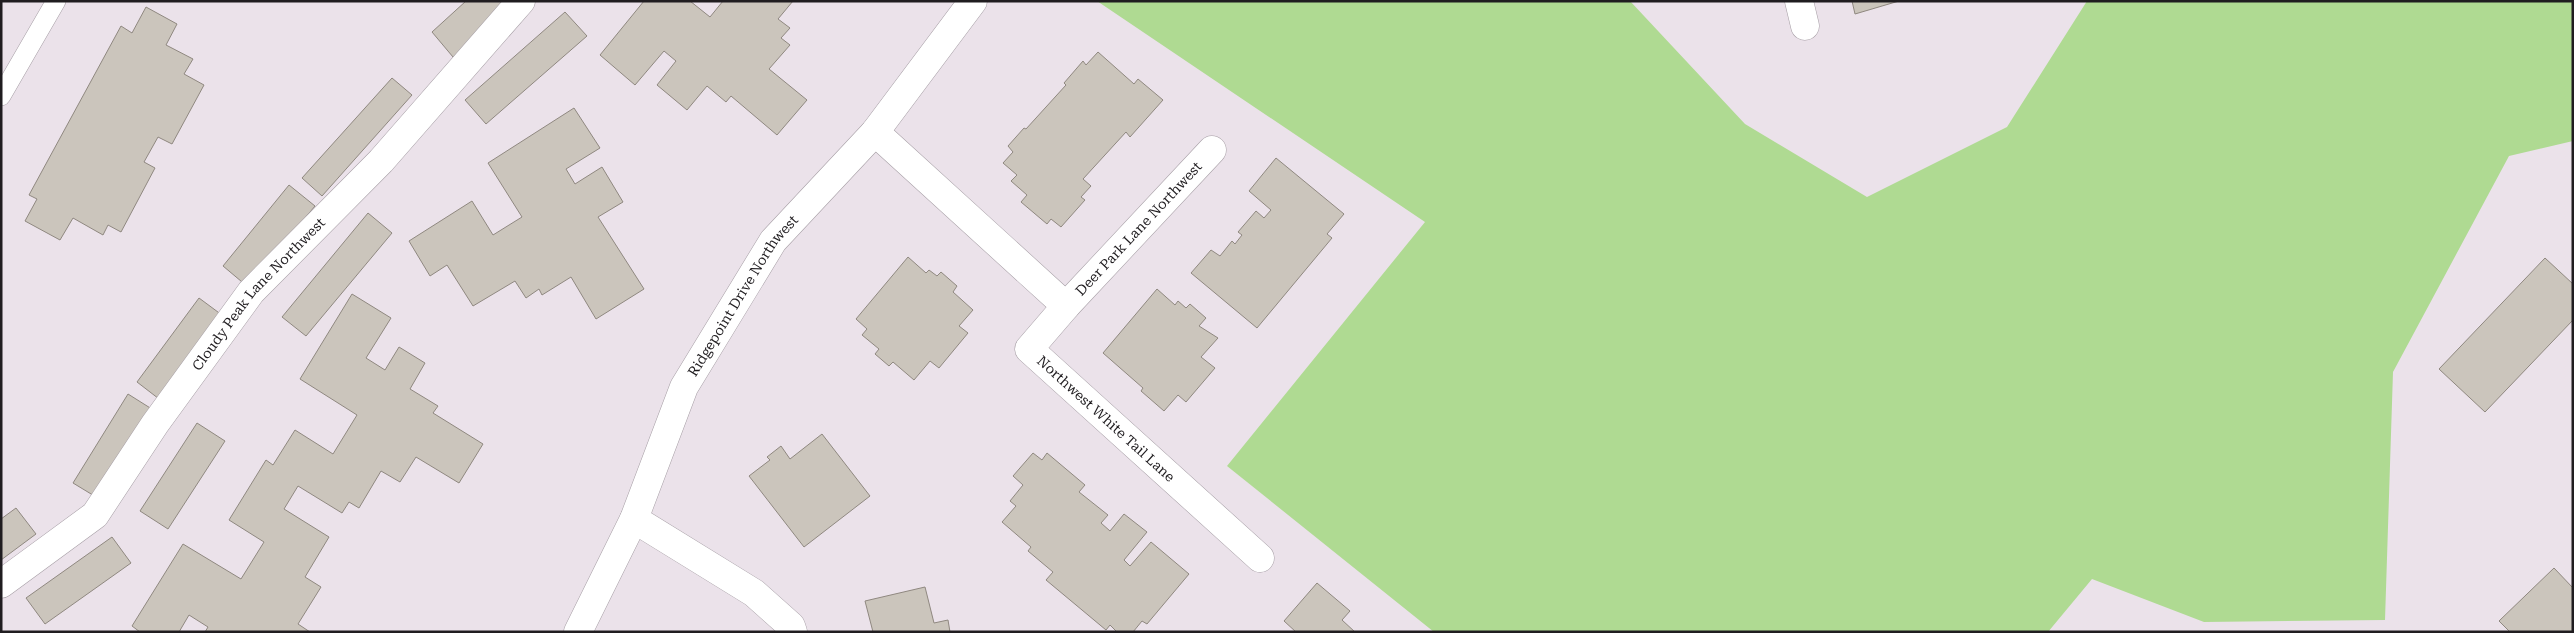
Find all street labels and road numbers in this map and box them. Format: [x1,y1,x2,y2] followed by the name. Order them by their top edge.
[1072,158,1205,299] street label: Deer Park Lane Northwest
[684,212,801,379] street label: Ridgepoint Drive Northwest
[189,214,328,373] street label: Cloudy Peak Lane Northwest
[1034,352,1178,485] street label: Northwest White Tail Lane

